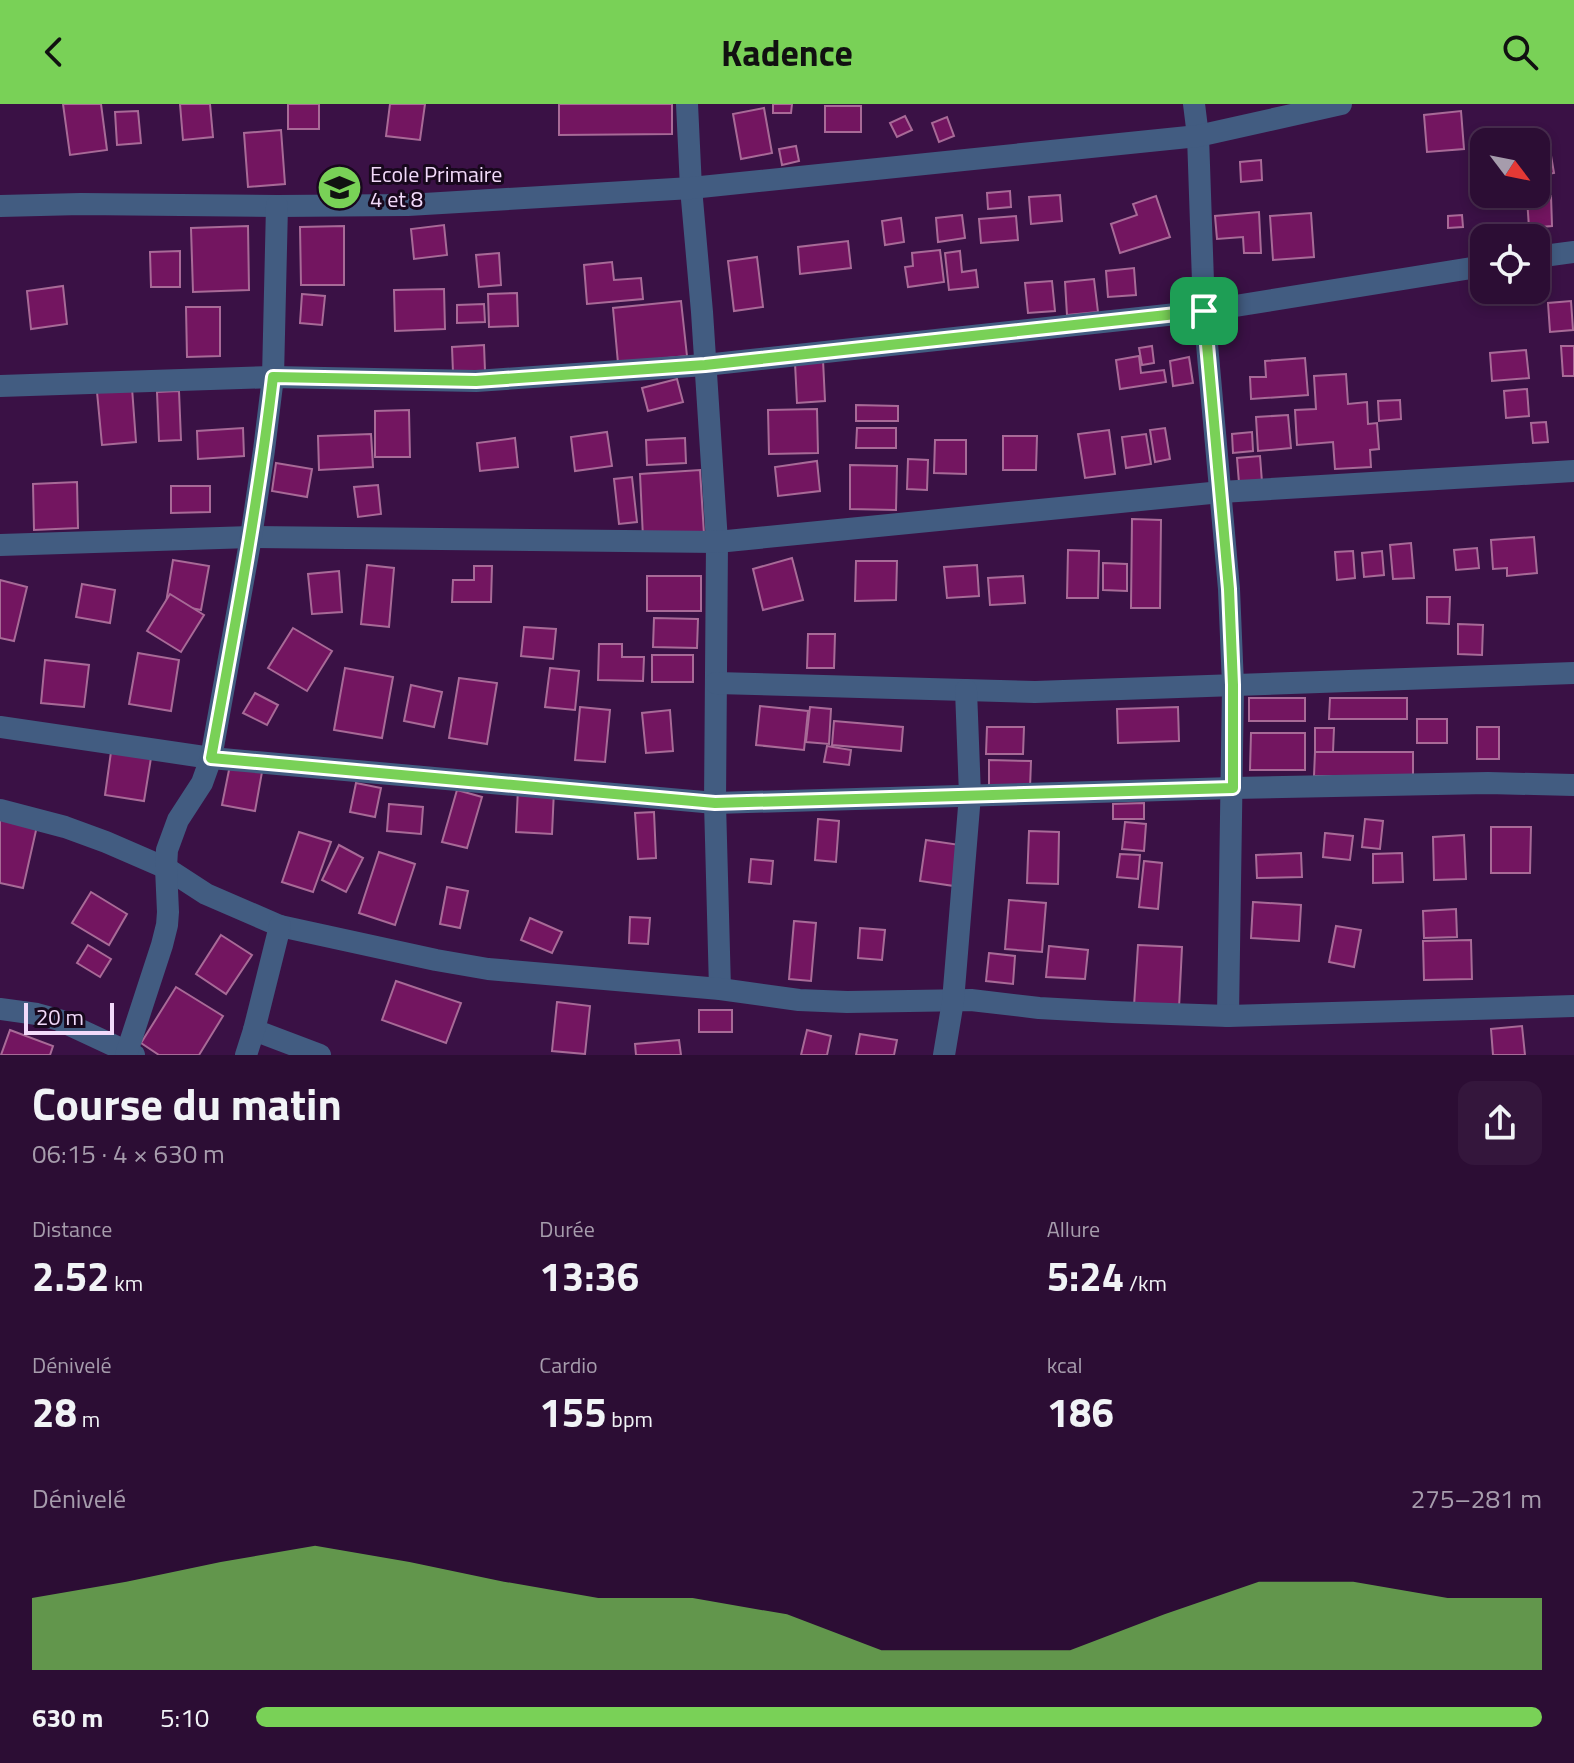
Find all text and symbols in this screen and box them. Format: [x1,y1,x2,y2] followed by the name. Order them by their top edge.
[721,25,853,80] text: Kadence
[32,30,76,74] icon: back
[1498,30,1542,74] icon: search
[1470,128,1550,208] north arrow
[1470,128,1550,304] map controls
[370,157,502,216] place label: Ecole Primaire 4 et 8
[315,163,363,211] school or university icon: Ecole Primaire 4 et 8
[1470,224,1550,304] button: locate
[1170,277,1238,345] pin
[1182,289,1226,333] icon: arrive
[24,999,114,1035] scale bar
[36,1000,84,1034] text: 20 m
[32,1070,342,1137] text: Course du matin
[1458,1081,1542,1165] button: share
[32,1134,225,1173] text: 06:15 · 4 × 630 m
[32,1212,112,1246] text: Distance
[539,1212,595,1246] text: Durée
[1047,1212,1100,1246] text: Allure
[32,1246,109,1307] text: 2.52
[539,1246,639,1307] text: 13:36
[1047,1246,1124,1307] text: 5:24
[109,1266,143,1300] text: km
[1124,1266,1167,1300] text: /km
[32,1348,112,1382] text: Dénivelé
[539,1348,598,1382] text: Cardio
[1047,1348,1083,1382] text: kcal
[32,1382,77,1443] text: 28
[539,1382,607,1443] text: 155
[1047,1382,1114,1443] text: 186
[77,1402,100,1436] text: m
[607,1402,653,1436] text: bpm
[32,1479,126,1518] text: Dénivelé
[1411,1479,1542,1518] text: 275–281 m
[32,1698,103,1737] text: 630 m
[160,1698,209,1737] text: 5:10

